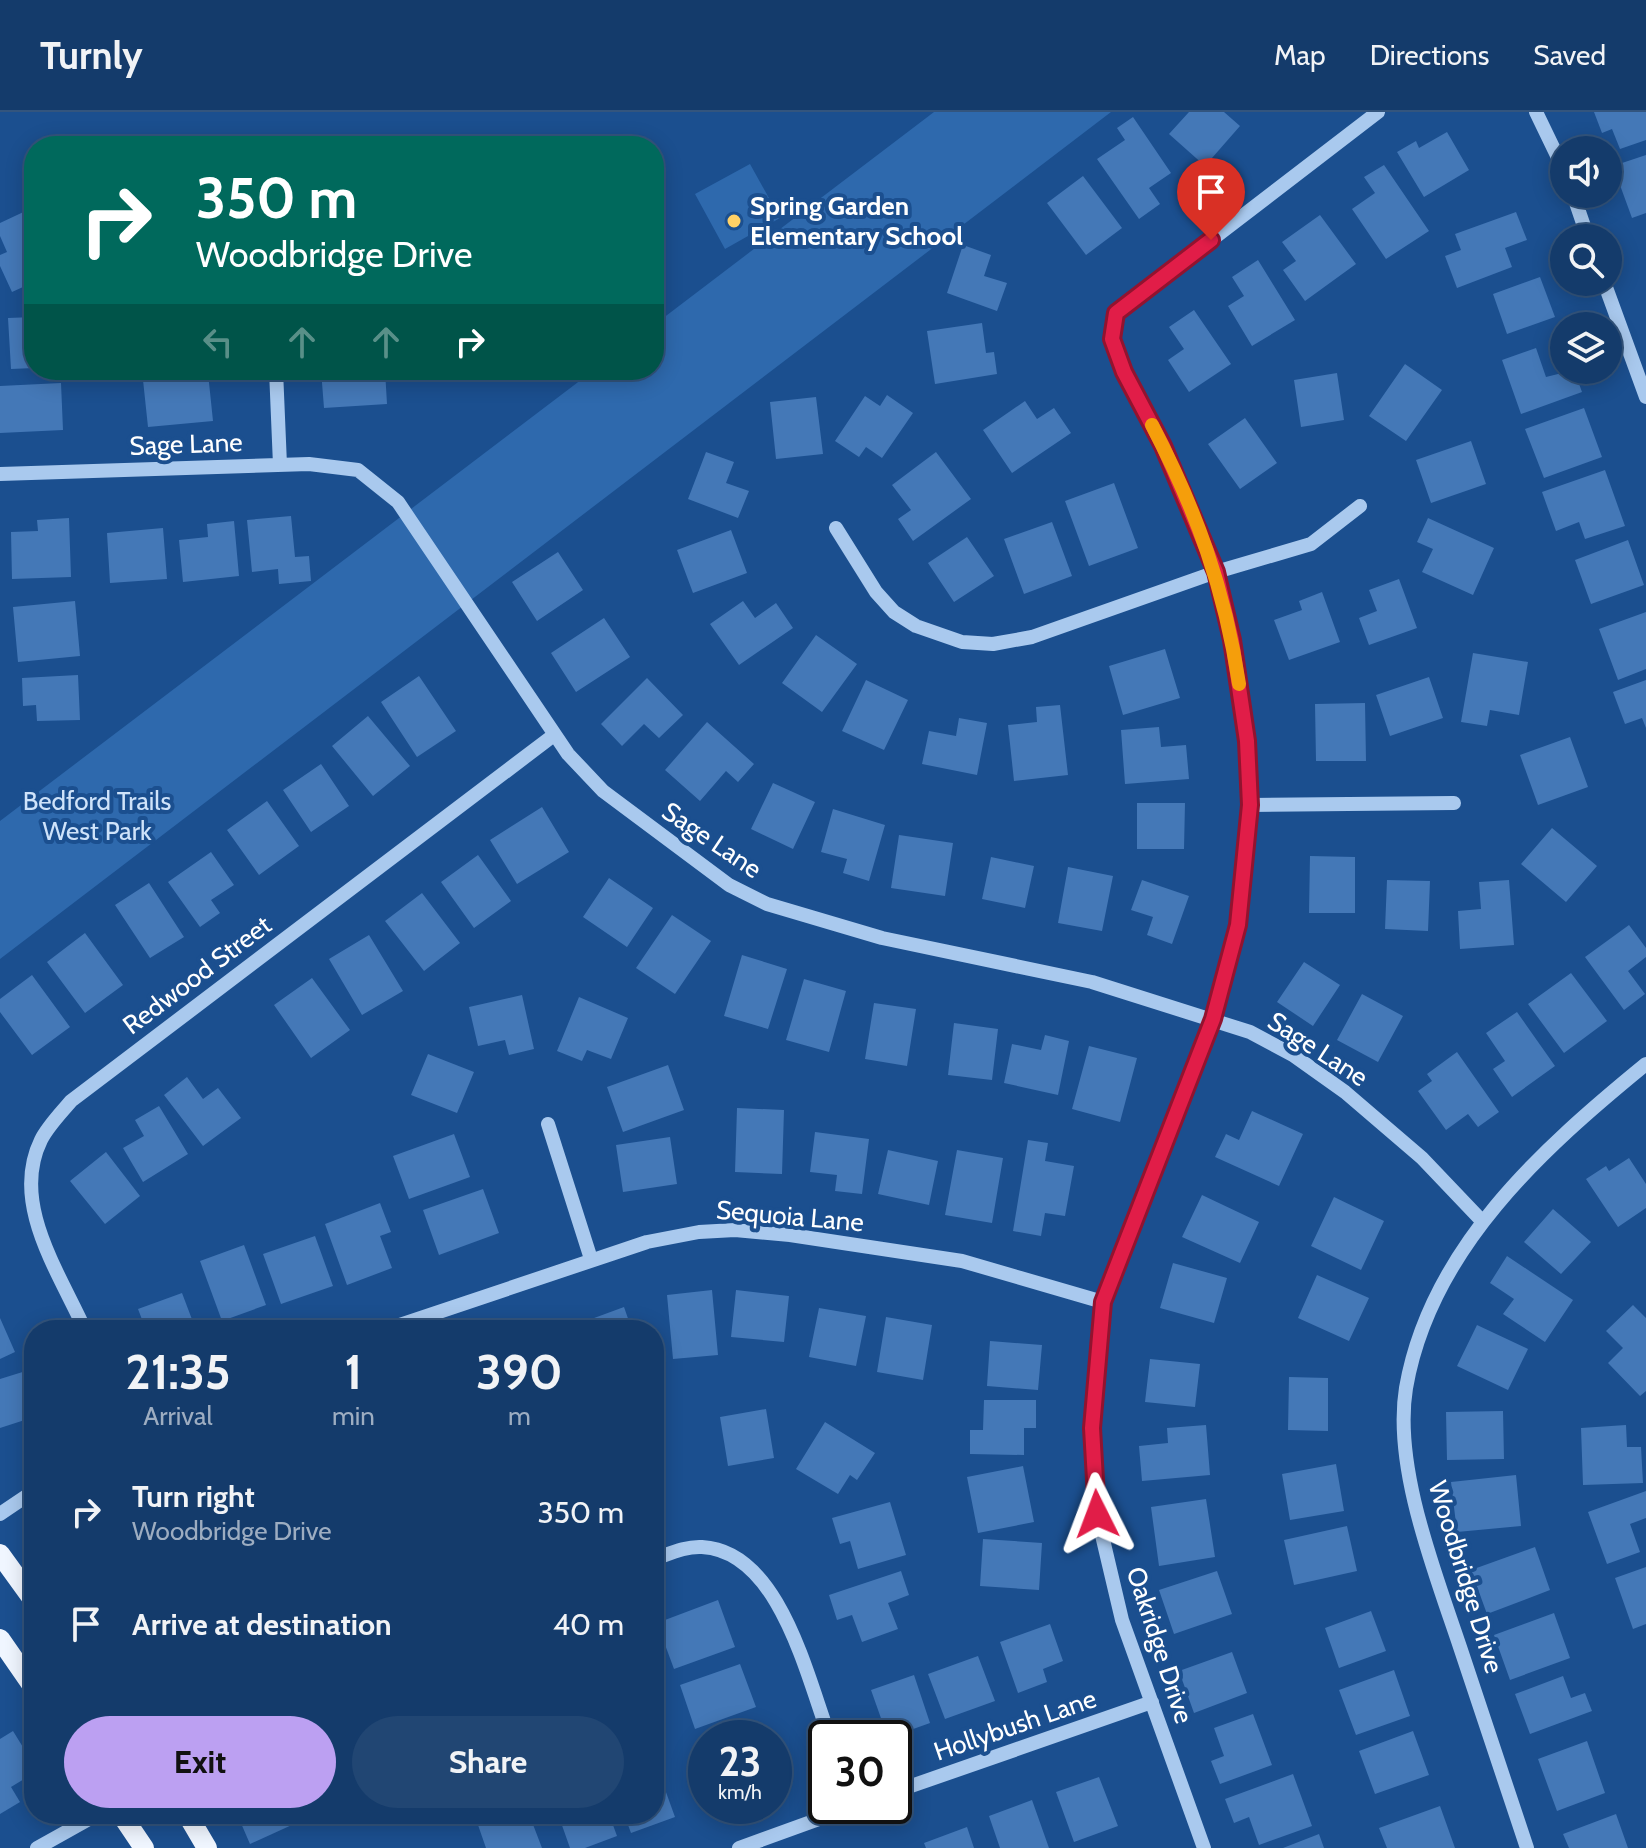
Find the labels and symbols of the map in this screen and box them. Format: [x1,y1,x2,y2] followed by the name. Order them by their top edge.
[1177,158,1245,240] pin
[750,190,963,252] place label: Spring Garden Elementary School
[725,212,743,230] marker: Spring Garden Elementary School
[129,426,243,462] street label: Sage Lane
[23,785,172,847] park label: Bedford Trails West Park
[656,795,768,885] street label: Sage Lane
[117,909,278,1041] street label: Redwood Street
[1262,1005,1374,1093] street label: Sage Lane
[715,1194,865,1238] street label: Sequoia Lane
[1055,1472,1139,1556] position arrow
[1422,1477,1510,1677] street label: Woodbridge Drive
[1120,1563,1200,1727] street label: Oakridge Drive
[930,1682,1100,1768] street label: Hollybush Lane
[808,1720,912,1824] speed limit sign: 30

